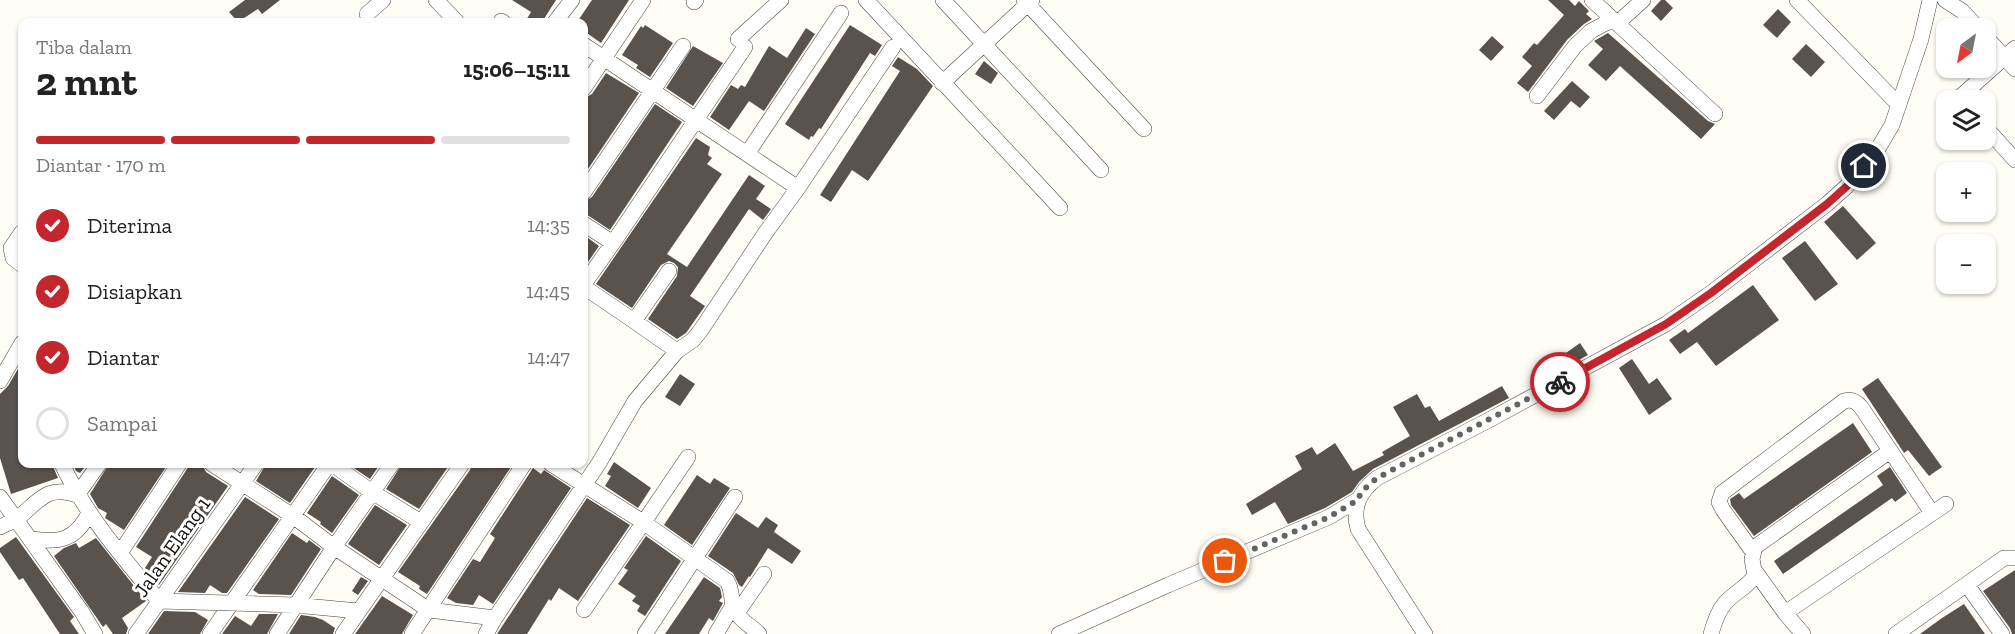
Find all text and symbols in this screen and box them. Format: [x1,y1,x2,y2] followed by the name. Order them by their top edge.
[1936,18,1996,78] north arrow
[1936,18,1996,294] map controls
[36,35,132,59] text: Tiba dalam
[463,56,570,83] text: 15:06–15:11
[36,58,137,105] text: 2 mnt
[1936,90,1996,150] button: layers
[1838,140,1889,191] pin
[1847,149,1880,182] icon: home
[36,153,166,177] text: Diantar · 170 m
[1936,162,1996,222] button: +
[36,209,69,242] icon: check
[87,212,172,239] text: Diterima
[527,213,570,237] text: 14:35
[1936,234,1996,294] button: −
[36,275,69,308] icon: check
[87,278,182,305] text: Disiapkan
[526,279,570,303] text: 14:45
[36,341,69,374] icon: check
[87,344,160,371] text: Diantar
[527,345,570,369] text: 14:47
[1530,352,1590,412] courier
[1544,366,1577,399] icon: bike
[87,410,157,437] text: Sampai
[128,492,215,601] street label: Jalan Elang 1
[1199,535,1250,586] pin
[1208,544,1241,577] icon: bag

